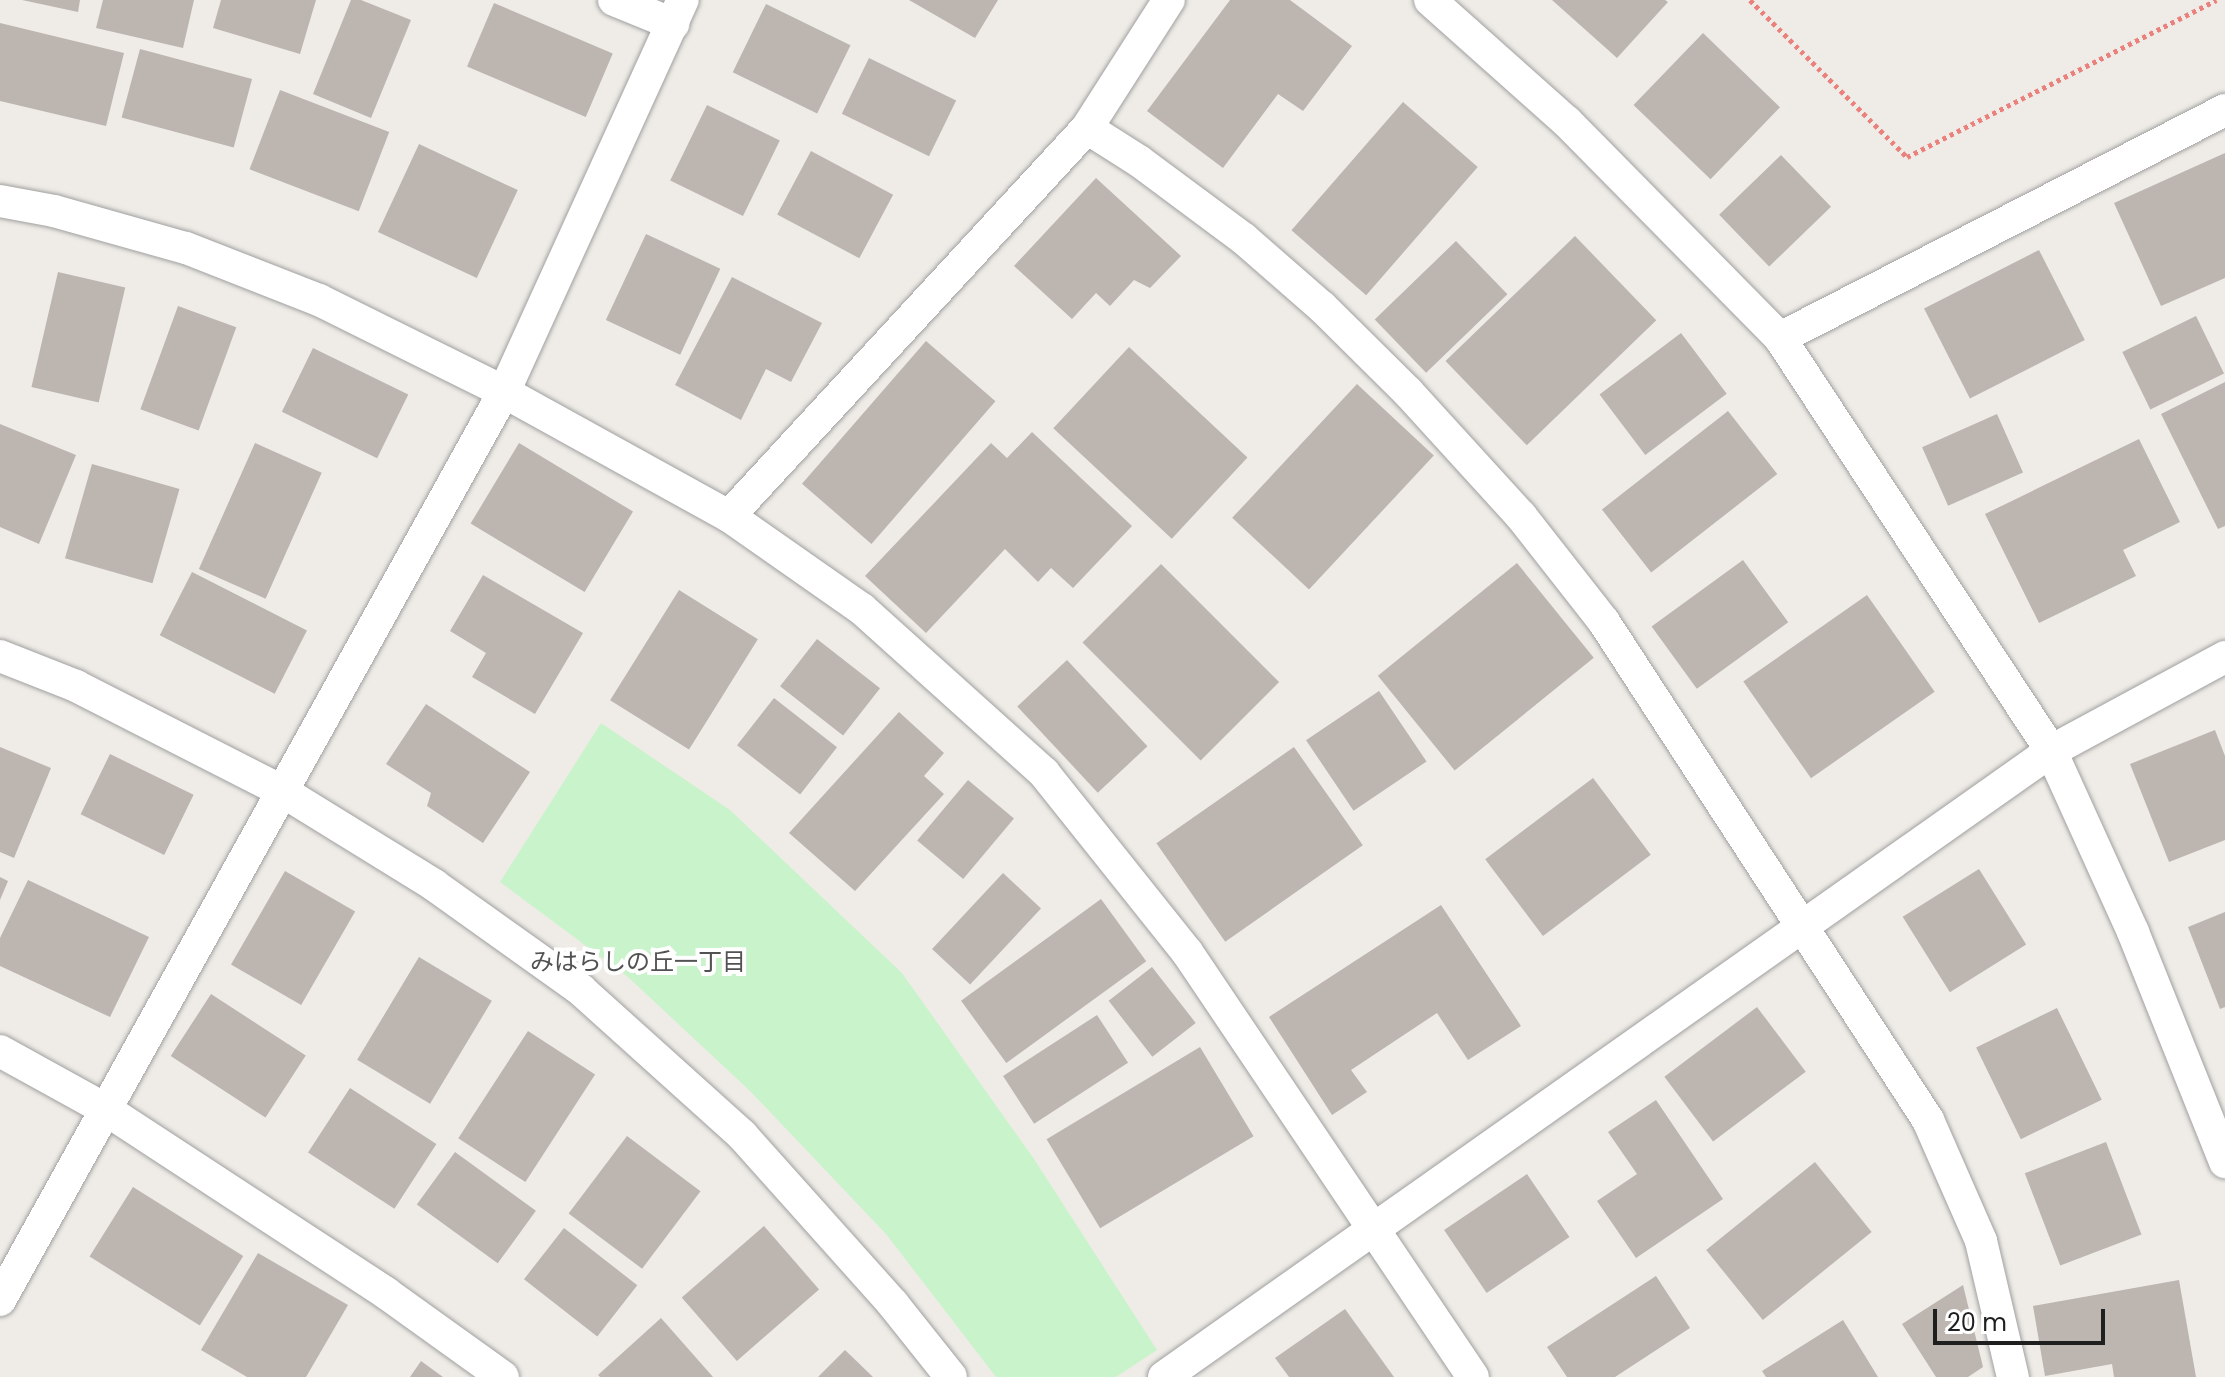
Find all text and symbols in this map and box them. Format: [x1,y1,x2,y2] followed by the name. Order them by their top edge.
[530,948,746,976] district label: みはらしの丘一丁目
[1937,1293,2109,1343] scale bar
[1947,1306,2007,1339] text: 20 m

